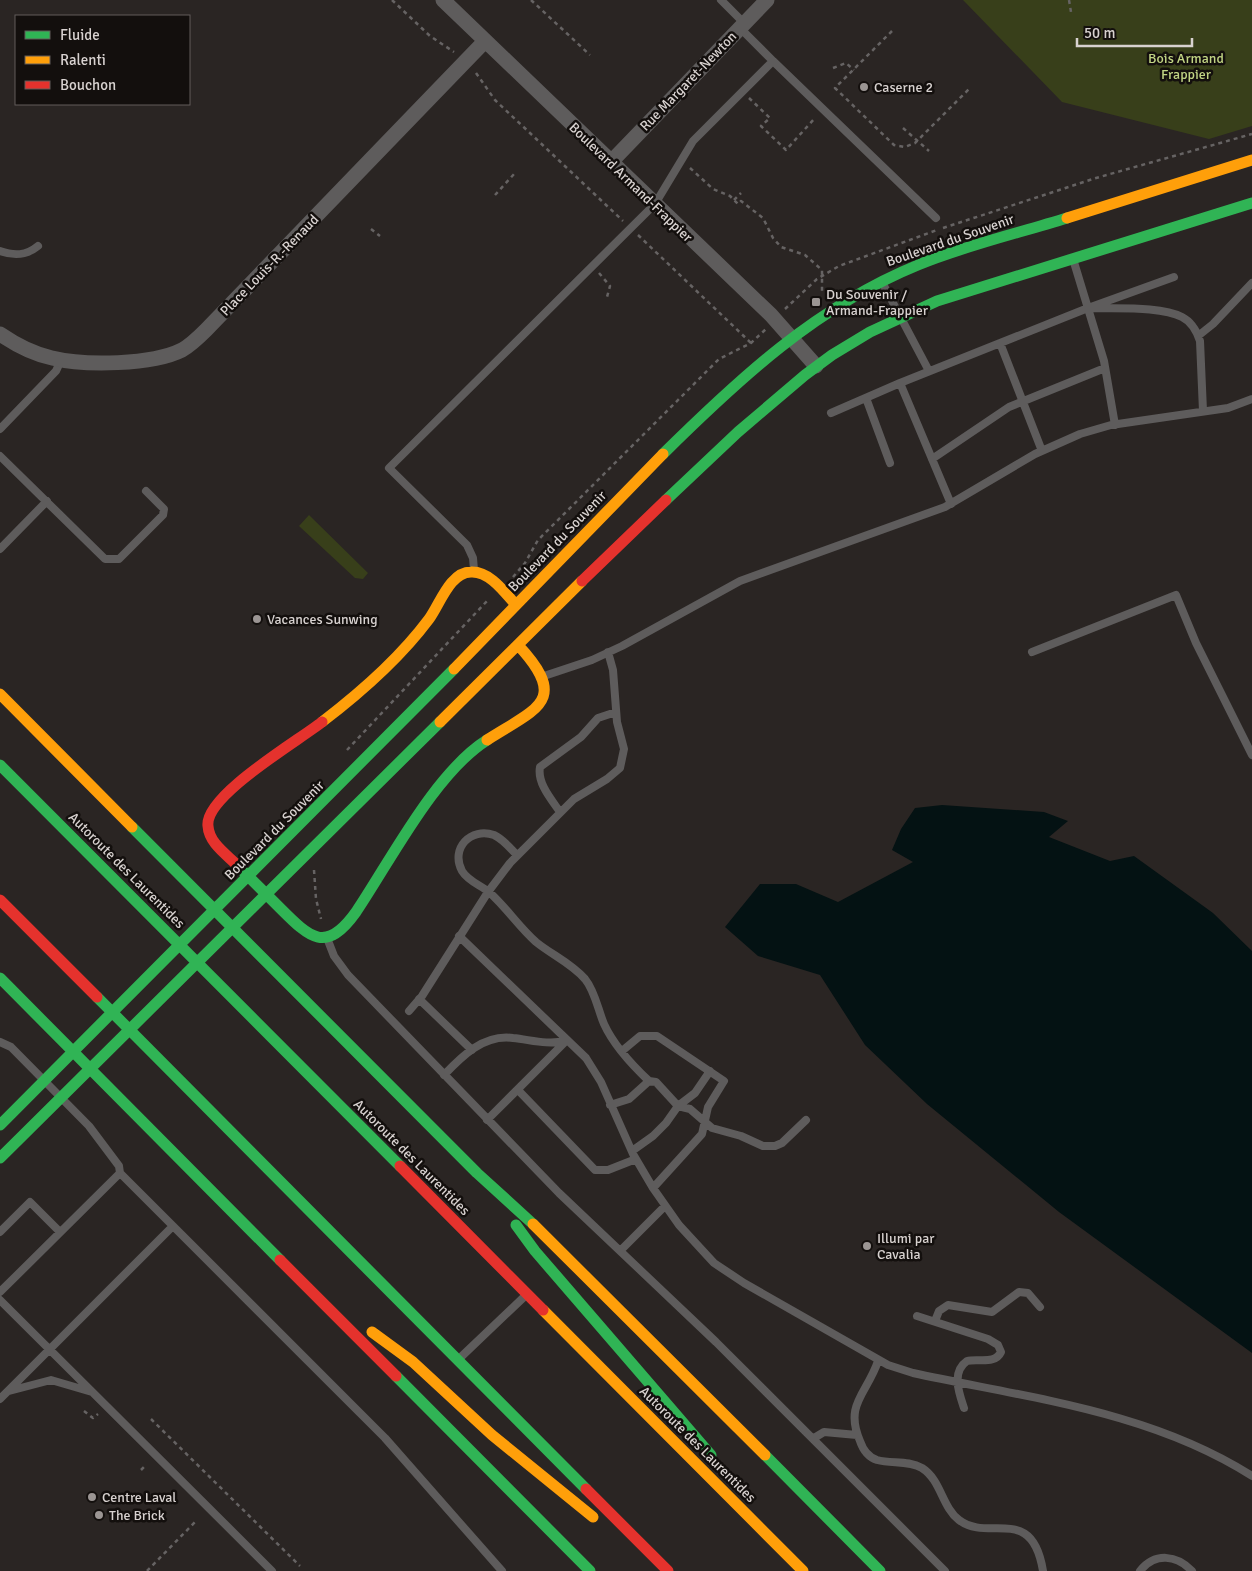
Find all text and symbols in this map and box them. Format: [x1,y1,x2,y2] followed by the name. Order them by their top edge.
[15,15,190,105] legend
[1077,15,1192,47] scale bar
[1084,24,1115,42] text: 50 m
[60,26,100,44] text: Fluide
[636,28,740,135] street label: Rue Margaret-Newton
[1148,50,1224,83] park label: Bois Armand Frappier
[60,51,106,69] text: Ralenti
[60,76,116,94] text: Bouchon
[874,79,933,96] place label: Caserne 2
[858,81,870,93] marker: Caserne 2
[565,119,697,246] street label: Boulevard Armand-Frappier
[884,210,1017,270] street label: Boulevard du Souvenir
[217,211,322,320] street label: Place Louis-R.-Renaud
[826,286,929,319] place label: Du Souvenir / Armand-Frappier
[810,296,822,308] marker: Du Souvenir / Armand-Frappier
[505,487,611,595] street label: Boulevard du Souvenir
[267,611,378,628] place label: Vacances Sunwing
[251,613,263,625] marker: Vacances Sunwing
[221,776,328,884] street label: Boulevard du Souvenir
[65,809,188,932] street label: Autoroute des Laurentides
[350,1096,473,1219] street label: Autoroute des Laurentides
[877,1230,935,1263] place label: Illumi par Cavalia
[861,1240,873,1252] marker: Illumi par Cavalia
[636,1383,759,1506] street label: Autoroute des Laurentides
[102,1489,176,1506] place label: Centre Laval
[86,1491,98,1503] marker: Centre Laval
[109,1507,165,1524] place label: The Brick
[93,1509,105,1521] marker: The Brick

